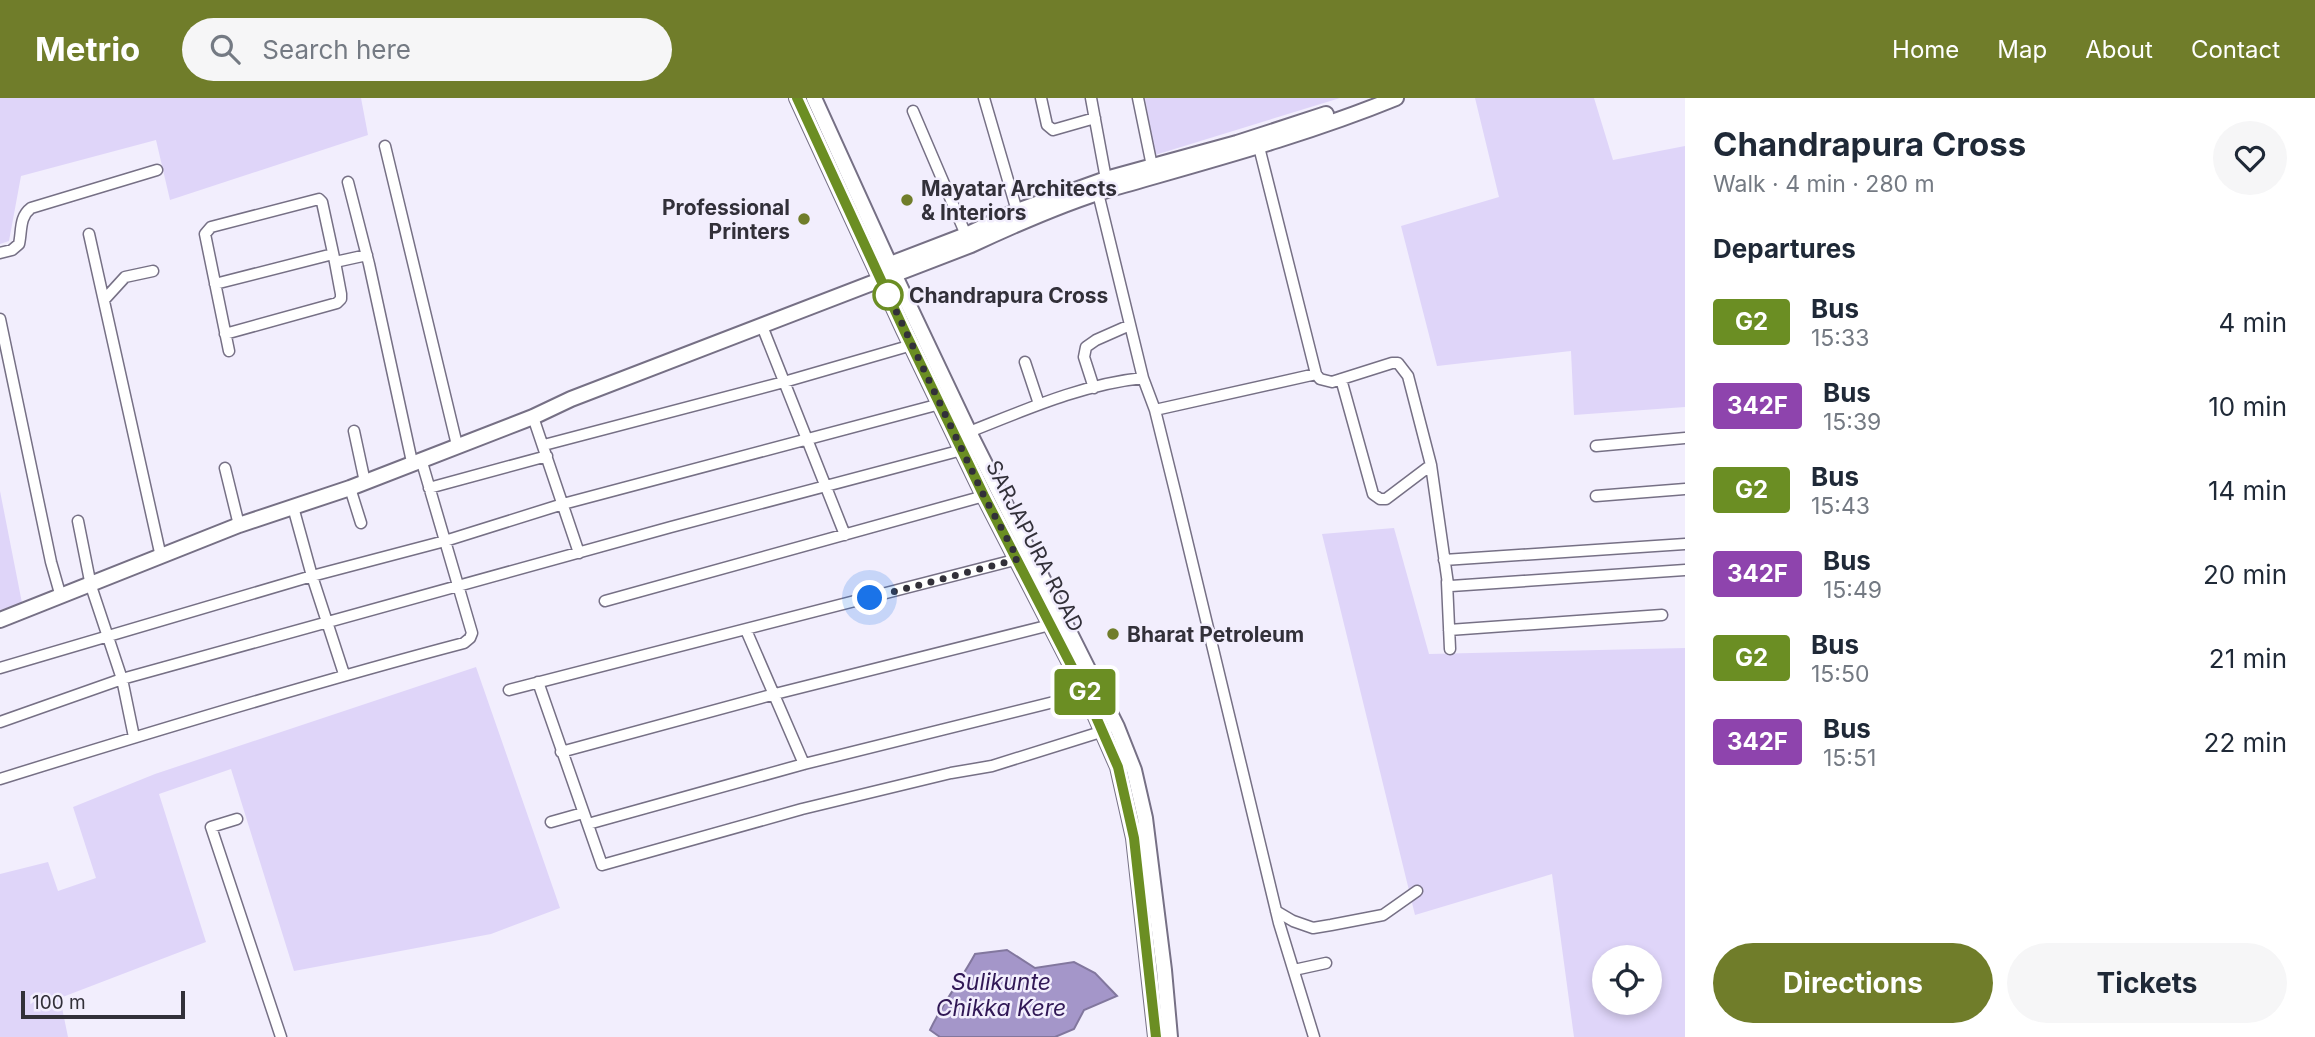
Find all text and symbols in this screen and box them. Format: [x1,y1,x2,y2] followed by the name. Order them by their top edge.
[182,18,672,81] search box
[35,29,140,69] text: Metrio
[206,30,244,68] icon: search
[262,34,411,65] text: Search here
[1892,35,1959,64] text: Home
[1997,35,2047,64] text: Map
[2085,35,2153,64] text: About
[2191,35,2280,64] text: Contact
[2213,121,2287,195] button: heart
[1713,124,2026,164] text: Chandrapura Cross
[1713,170,1935,198] text: Walk · 4 min · 280 m
[921,176,1117,225] place label: Mayatar Architects & Interiors
[899,192,915,208] marker: Mayatar Architects & Interiors
[662,195,790,244] place label: Professional Printers
[796,211,812,227] marker: Professional Printers
[1713,233,1856,264] text: Departures
[873,280,903,310] marker: Chandrapura Cross
[909,283,1108,308] place label: Chandrapura Cross
[1811,293,1859,324] text: Bus
[1735,307,1768,336] text: G2
[2218,307,2287,338] text: 4 min
[1811,324,1869,352] text: 15:33
[1823,377,1871,408] text: Bus
[1727,391,1788,420] text: 342F
[2208,391,2287,422] text: 10 min
[1823,408,1881,436] text: 15:39
[981,456,1089,636] street label: SARJAPURA ROAD
[1811,461,1859,492] text: Bus
[1735,475,1768,504] text: G2
[2208,475,2287,506] text: 14 min
[1811,492,1870,520] text: 15:43
[1823,545,1871,576] text: Bus
[1727,559,1788,588] text: 342F
[2203,559,2287,590] text: 20 min
[1823,576,1882,604] text: 15:49
[852,580,887,615] your location
[1127,622,1304,647] place label: Bharat Petroleum
[1105,626,1121,642] marker: Bharat Petroleum
[1811,629,1859,660] text: Bus
[1735,643,1768,672] text: G2
[2209,643,2287,674] text: 21 min
[1811,660,1869,688] text: 15:50
[1054,669,1116,715] line badge: G2
[1068,677,1102,706] text: G2
[1823,713,1871,744] text: Bus
[1727,727,1788,756] text: 342F
[2204,727,2287,758] text: 22 min
[1823,744,1876,772] text: 15:51
[1713,943,1993,1023] button: Directions
[2007,943,2287,1023] button: Tickets
[1592,945,1662,1015] map controls
[1592,945,1662,1015] button: locate
[936,968,1066,1022] water label: Sulikunte Chikka Kere
[21,988,186,1020] scale bar
[32,991,86,1014] text: 100 m

